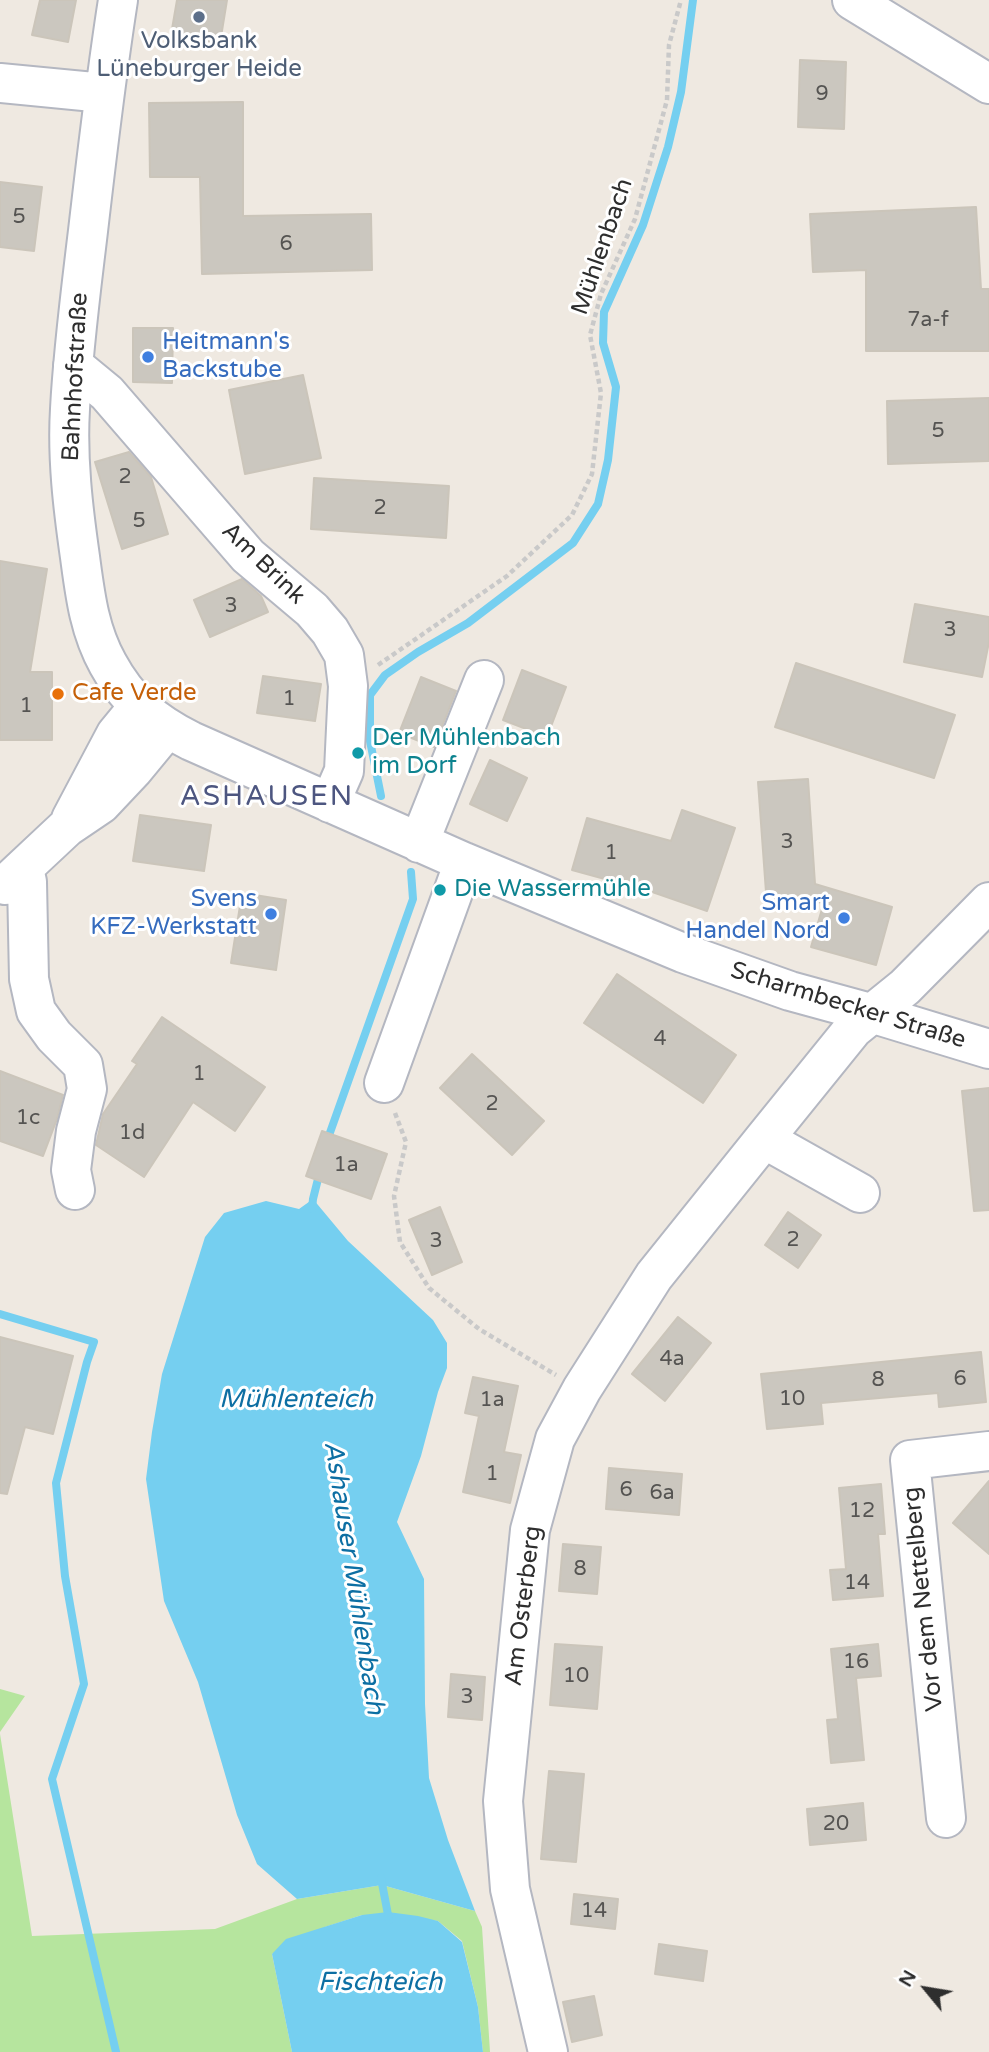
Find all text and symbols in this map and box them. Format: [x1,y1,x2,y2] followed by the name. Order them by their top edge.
[191,9,207,25] marker: Volksbank Lüneburger Heide
[96,28,302,84] place label: Volksbank Lüneburger Heide
[815,81,829,107] house number: 9
[566,175,640,319] street label: Mühlenbach
[12,204,26,230] house number: 5
[279,231,293,257] house number: 6
[57,292,95,462] street label: Bahnhofstraße
[907,307,949,333] house number: 7a-f
[162,329,290,385] place label: Heitmann's Backstube
[140,349,156,365] marker: Heitmann's Backstube
[931,418,945,444] house number: 5
[118,464,132,490] house number: 2
[373,495,387,521] house number: 2
[132,508,146,534] house number: 5
[215,517,311,611] street label: Am Brink
[224,593,238,619] house number: 3
[943,617,957,643] house number: 3
[72,680,197,708] place label: Cafe Verde
[50,686,66,702] marker: Cafe Verde
[282,686,296,712] house number: 1
[19,693,33,719] house number: 1
[372,725,561,781] place label: Der Mühlenbach im Dorf
[350,745,366,761] marker: Der Mühlenbach im Dorf
[181,781,353,815] district label: ASHAUSEN
[780,829,794,855] house number: 3
[604,840,618,866] house number: 1
[454,876,651,904] place label: Die Wassermühle
[432,882,448,898] marker: Die Wassermühle
[90,886,257,942] place label: Svens KFZ-Werkstatt
[685,890,830,946] place label: Smart Handel Nord
[263,906,279,922] marker: Svens KFZ-Werkstatt
[836,910,852,926] marker: Smart Handel Nord
[727,956,969,1056] street label: Scharmbecker Straße
[653,1026,667,1052] house number: 4
[192,1061,206,1087] house number: 1
[485,1091,499,1117] house number: 2
[16,1105,40,1131] house number: 1c
[119,1120,145,1146] house number: 1d
[334,1152,358,1178] house number: 1a
[786,1227,800,1253] house number: 2
[429,1228,443,1254] house number: 3
[660,1346,684,1372] house number: 4a
[953,1366,967,1392] house number: 6
[871,1367,885,1393] house number: 8
[219,1384,373,1416] water label: Mühlenteich
[779,1386,805,1412] house number: 10
[480,1387,504,1413] house number: 1a
[316,1439,390,1717] water label: Ashauser Mühlenbach
[485,1461,499,1487] house number: 1
[619,1477,633,1503] house number: 6
[650,1480,674,1506] house number: 6a
[898,1485,950,1713] street label: Vor dem Nettelberg
[849,1498,875,1524] house number: 12
[500,1524,548,1688] street label: Am Osterberg
[573,1556,587,1582] house number: 8
[844,1570,870,1596] house number: 14
[843,1649,869,1675] house number: 16
[563,1663,589,1689] house number: 10
[460,1684,474,1710] house number: 3
[823,1811,849,1837] house number: 20
[581,1898,607,1924] house number: 14
[891,1954,961,2024] north arrow
[894,1966,921,1991] text: N
[318,1967,442,1999] water label: Fischteich

